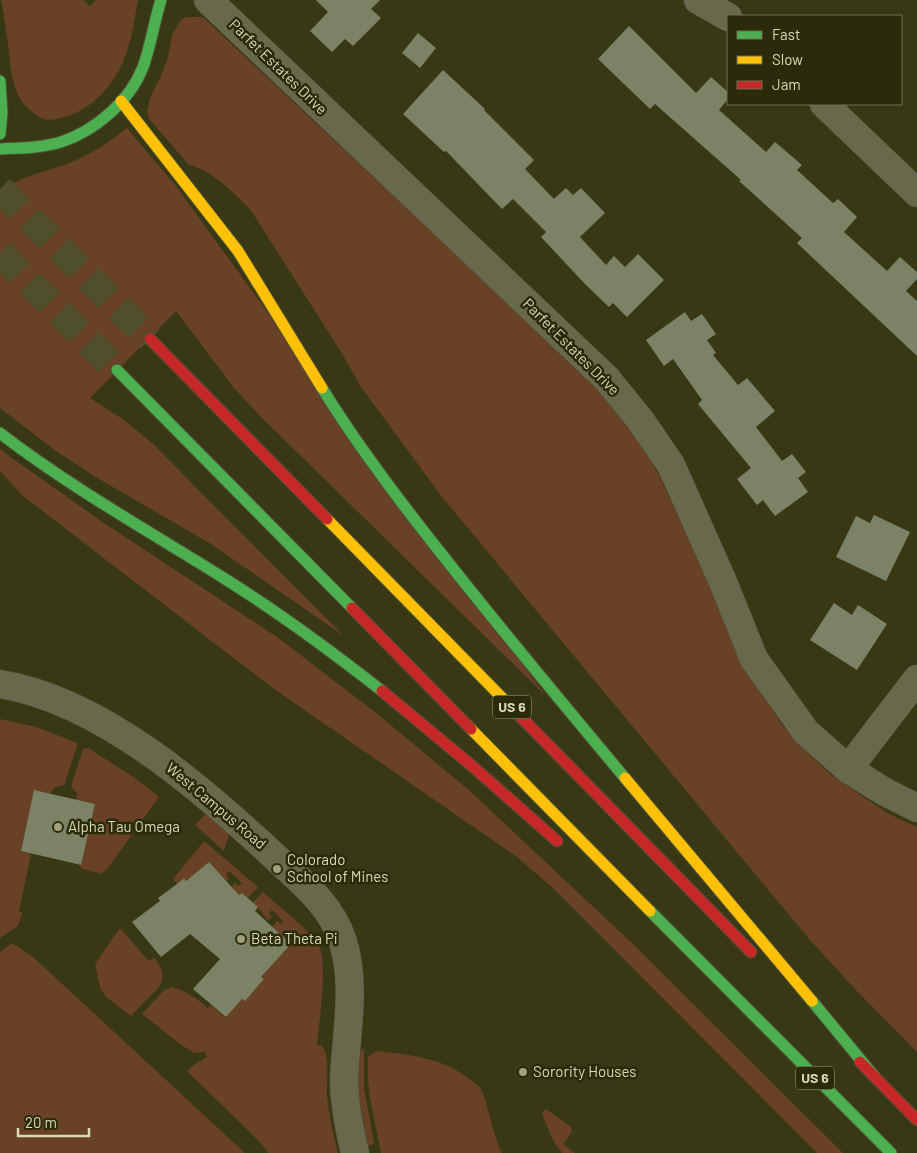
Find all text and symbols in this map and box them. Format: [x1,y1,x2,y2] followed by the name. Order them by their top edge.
[226,15,331,118] street label: Parfet Estates Drive
[727,15,902,105] legend
[772,25,800,43] text: Fast
[772,50,803,68] text: Slow
[772,75,801,93] text: Jam
[520,294,624,398] street label: Parfet Estates Drive
[493,696,531,719] road number: US 6
[163,758,270,852] street label: West Campus Road
[68,817,180,835] place label: Alpha Tau Omega
[52,821,64,833] marker: Alpha Tau Omega
[287,850,388,885] place label: Colorado School of Mines
[271,863,283,875] marker: Colorado School of Mines
[251,929,338,947] place label: Beta Theta Pi
[235,933,247,945] marker: Beta Theta Pi
[533,1062,636,1080] place label: Sorority Houses
[517,1066,529,1078] marker: Sorority Houses
[796,1066,834,1090] road number: US 6
[18,1106,89,1138] scale bar
[25,1113,57,1131] text: 20 m

